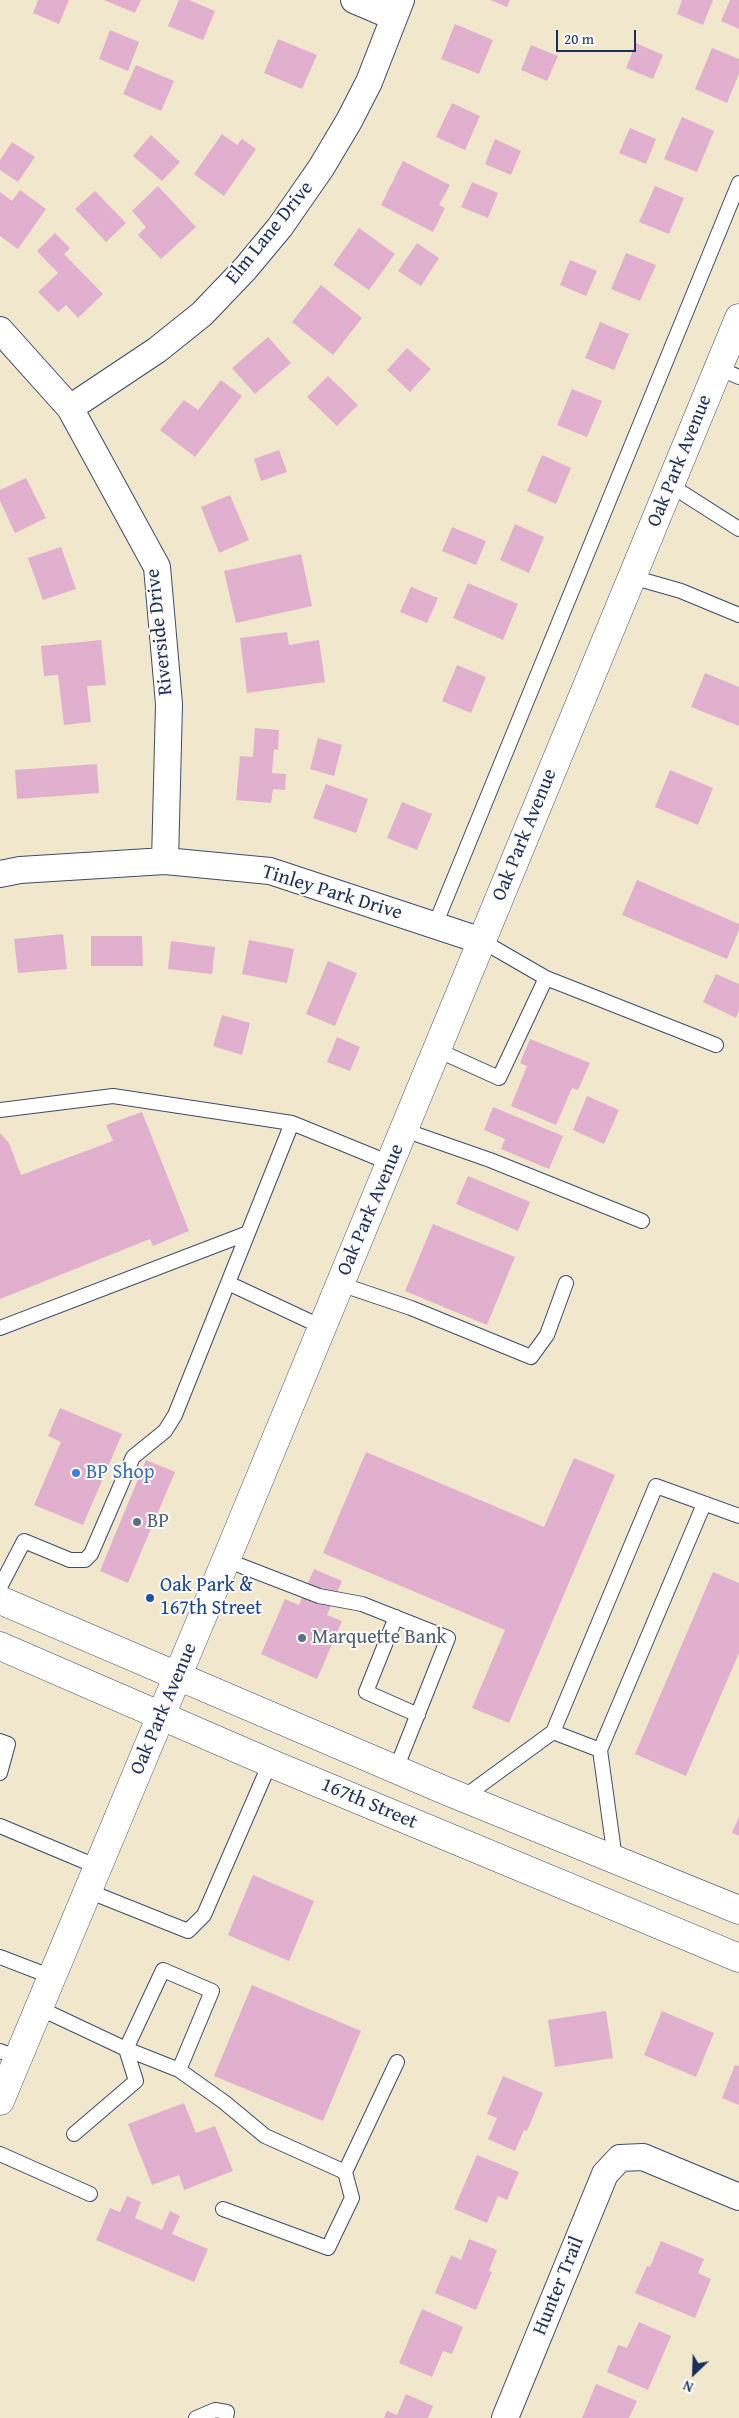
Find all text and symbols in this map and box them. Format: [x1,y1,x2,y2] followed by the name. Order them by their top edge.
[559,20,639,52] scale bar
[564,28,594,49] text: 20 m
[221,177,319,289] street label: Elm Lane Drive
[643,391,717,531] street label: Oak Park Avenue
[141,568,179,696] street label: Riverside Drive
[488,765,562,905] street label: Oak Park Avenue
[259,860,405,926] street label: Tinley Park Drive
[332,1141,410,1279] street label: Oak Park Avenue
[86,1461,154,1485] place label: BP Shop
[70,1467,82,1479] marker: BP Shop
[147,1510,169,1534] place label: BP
[131,1516,143,1528] marker: BP
[160,1574,262,1621] place label: Oak Park & 167th Street
[144,1592,156,1604] marker: Oak Park & 167th Street
[312,1626,447,1650] place label: Marquette Bank
[296,1632,308,1644] marker: Marquette Bank
[125,1640,203,1778] street label: Oak Park Avenue
[317,1773,421,1835] street label: 167th Street
[528,2233,590,2339] street label: Hunter Trail
[669,2348,719,2398] north arrow
[680,2376,696,2398] text: N

